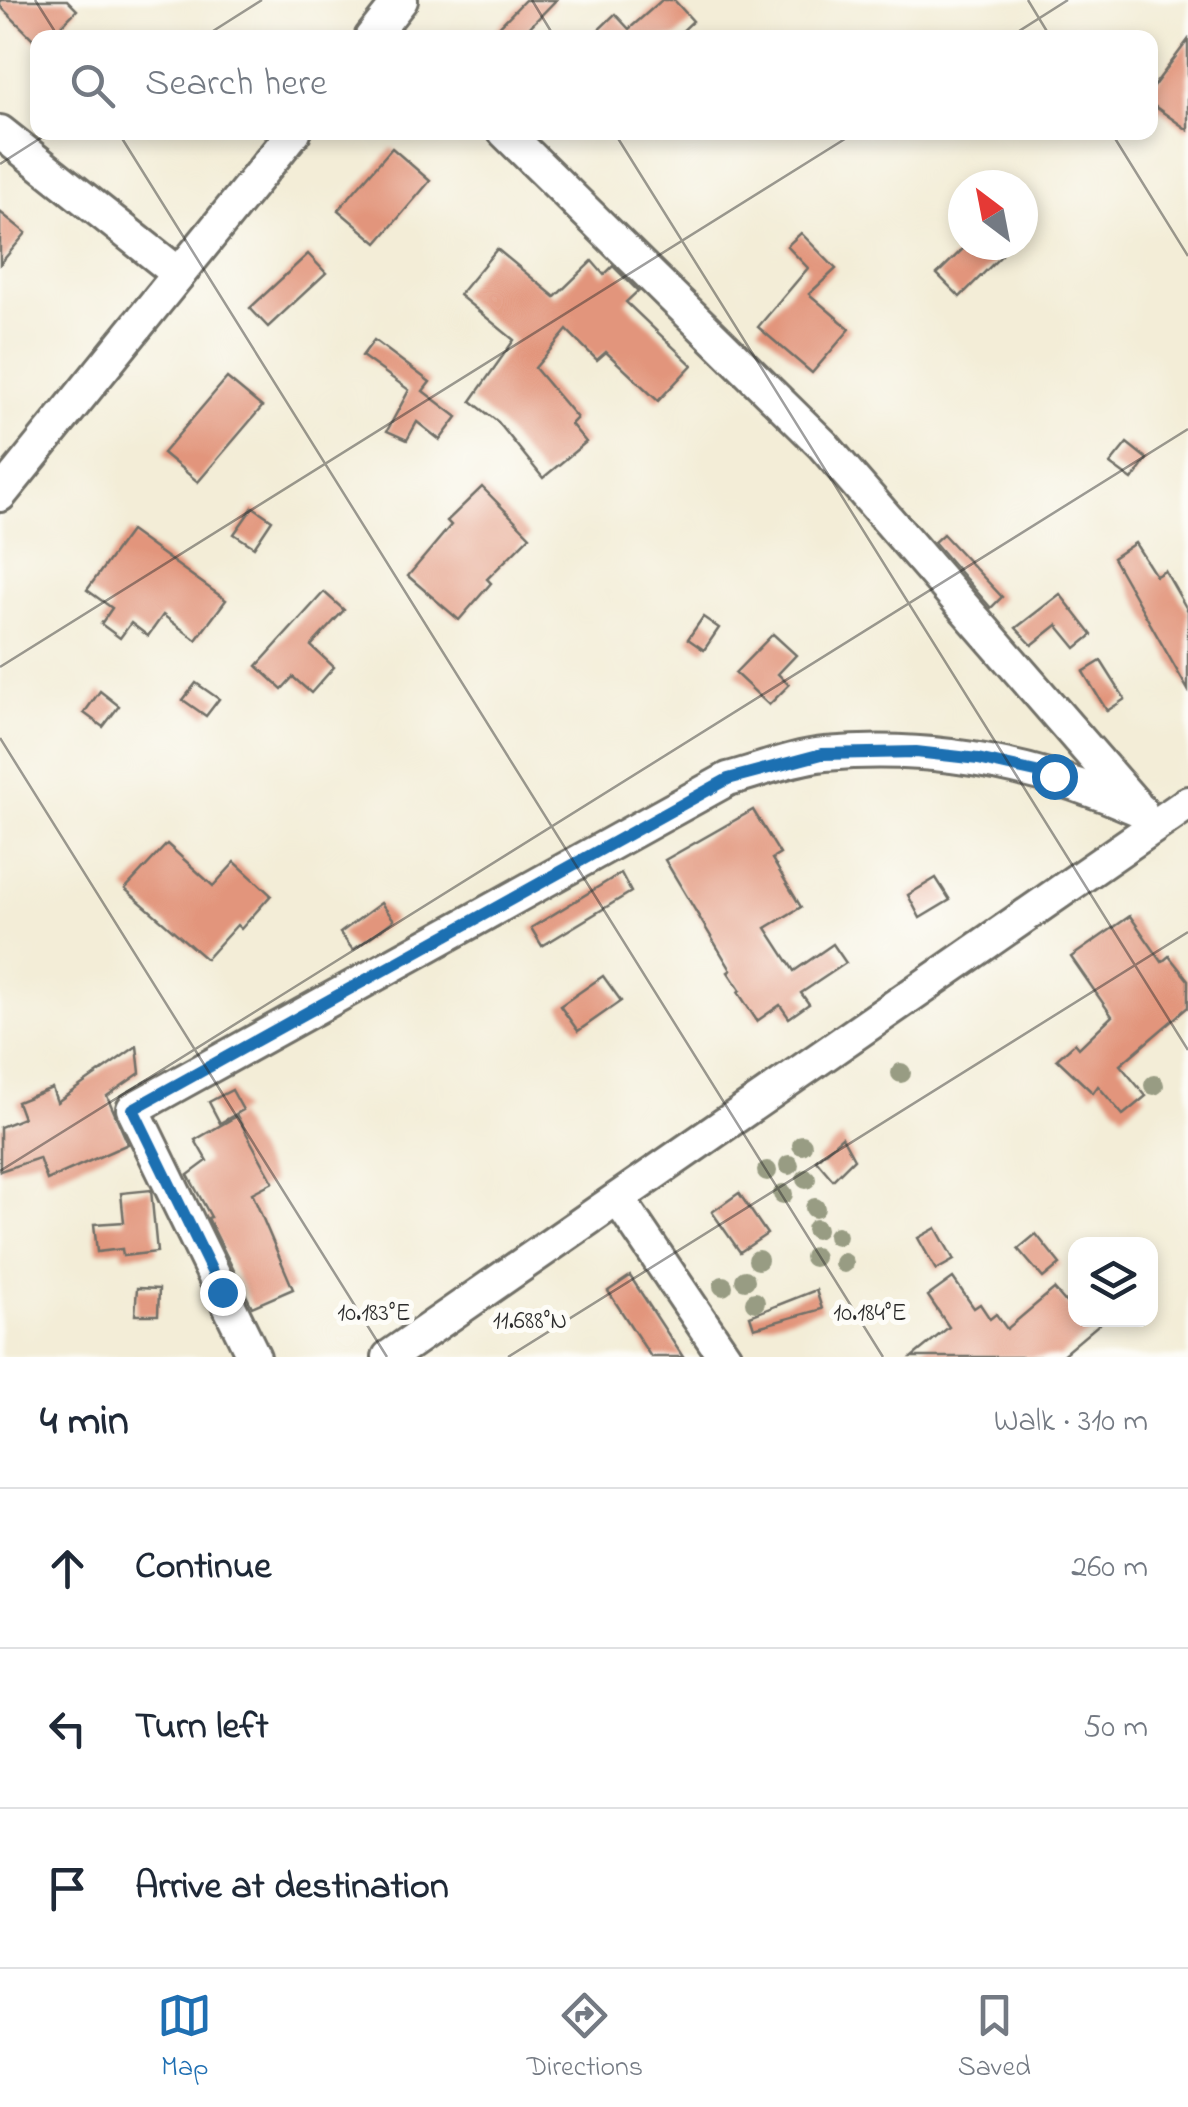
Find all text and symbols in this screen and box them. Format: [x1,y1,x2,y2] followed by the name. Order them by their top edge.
[30,30,1158,140] search box
[145,57,327,113] text: Search here
[65,58,120,113] icon: search
[948,170,1038,260] north arrow
[1032,754,1078,800] route start
[1068,1237,1158,1327] map controls
[1068,1237,1158,1327] button: layers
[200,1270,246,1316] route end
[337,1296,411,1332] text: 10.183°E
[833,1296,907,1332] text: 10.184°E
[493,1304,567,1340] text: 11.688°N
[40,1392,129,1453] text: 4 min
[994,1399,1148,1446] text: Walk · 310 m
[135,1540,271,1596] text: Continue
[40,1541,95,1596] icon: ahead
[1071,1545,1148,1592] text: 260 m
[135,1700,268,1756] text: Turn left
[40,1701,95,1756] icon: left
[1083,1705,1148,1752] text: 50 m
[135,1860,449,1916] text: Arrive at destination
[40,1861,95,1916] icon: arrive
[157,1988,212,2089] tab: Map
[527,1988,643,2089] tab: Directions
[958,1988,1031,2089] tab: Saved

